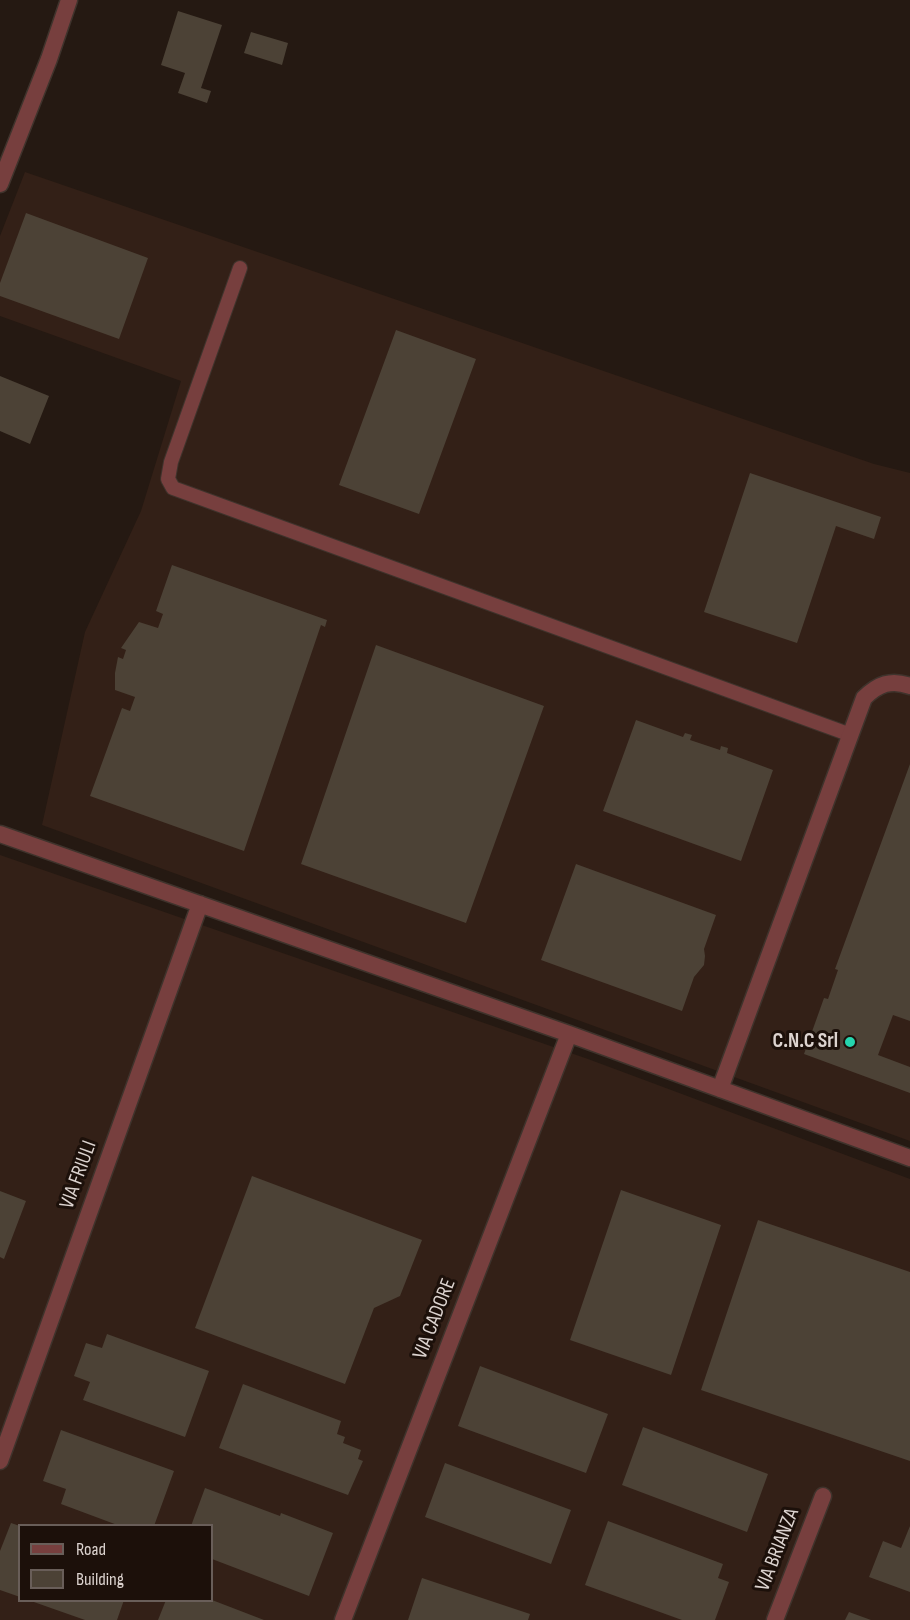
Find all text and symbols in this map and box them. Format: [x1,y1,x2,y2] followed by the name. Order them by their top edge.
[773,1029,838,1055] place label: C.N.C Srl
[843,1035,857,1049] marker: C.N.C Srl
[55,1137,103,1213] street label: VIA FRIULI
[408,1275,462,1363] street label: VIA CADORE
[751,1505,805,1595] street label: VIA BRIANZA
[18,1524,213,1602] legend
[76,1539,106,1560] text: Road
[76,1569,124,1590] text: Building

